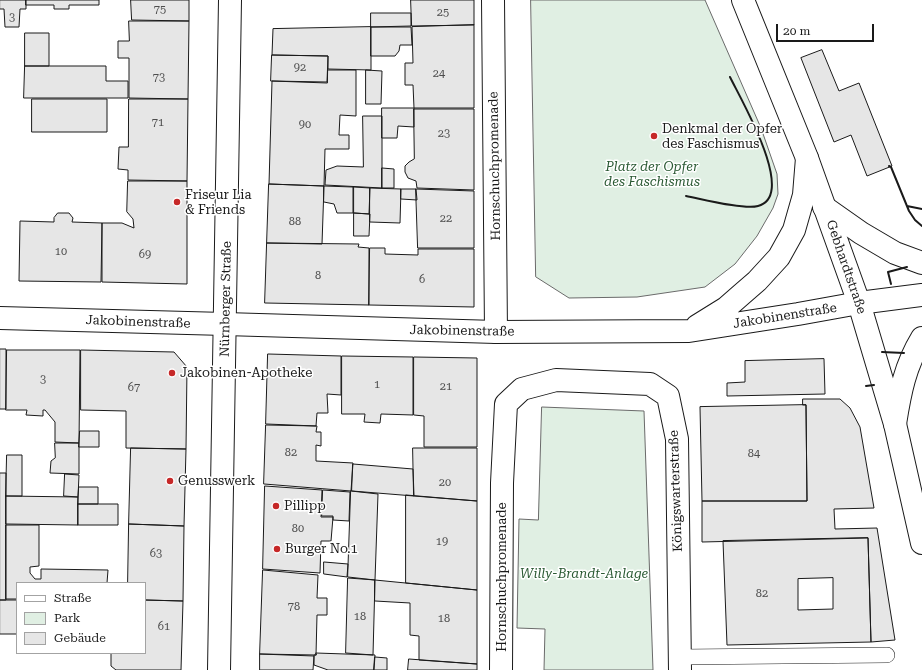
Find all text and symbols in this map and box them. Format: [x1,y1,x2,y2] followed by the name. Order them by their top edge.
[154,3,166,17] house number: 75
[437,6,449,20] house number: 25
[9,11,15,25] house number: 3
[778,16,876,42] scale bar
[783,24,810,38] text: 20 m
[294,61,306,75] house number: 92
[433,67,445,81] house number: 24
[153,71,165,85] house number: 73
[486,91,504,241] street label: Hornschuchpromenade
[152,116,164,130] house number: 71
[299,118,311,132] house number: 90
[662,121,782,152] place label: Denkmal der Opfer des Faschismus
[438,127,450,141] house number: 23
[649,131,659,141] marker: Denkmal der Opfer des Faschismus
[604,159,700,190] park label: Platz der Opfer des Faschismus
[185,187,251,218] place label: Friseur Lia & Friends
[172,197,182,207] marker: Friseur Lia & Friends
[440,212,452,226] house number: 22
[289,215,301,229] house number: 88
[823,218,869,316] street label: Gebhardtstraße
[217,241,235,357] street label: Nürnberger Straße
[55,245,67,259] house number: 10
[139,248,151,262] house number: 69
[315,269,321,283] house number: 8
[419,273,425,287] house number: 6
[732,300,838,332] street label: Jakobinenstraße
[85,312,191,332] street label: Jakobinenstraße
[409,322,515,340] street label: Jakobinenstraße
[180,365,312,381] place label: Jakobinen-Apotheke
[167,368,177,378] marker: Jakobinen-Apotheke
[40,373,46,387] house number: 3
[374,378,380,392] house number: 1
[440,380,452,394] house number: 21
[128,381,140,395] house number: 67
[666,430,686,552] street label: Königswarterstraße
[285,446,297,460] house number: 82
[748,447,760,461] house number: 84
[178,473,255,489] place label: Genusswerk
[165,476,175,486] marker: Genusswerk
[439,476,451,490] house number: 20
[284,498,326,514] place label: Pillipp
[271,501,281,511] marker: Pillipp
[494,502,510,652] street label: Hornschuchpromenade
[292,522,304,536] house number: 80
[436,535,448,549] house number: 19
[285,541,358,557] place label: Burger No.1
[272,544,282,554] marker: Burger No.1
[150,547,162,561] house number: 63
[520,566,648,582] park label: Willy-Brandt-Anlage
[16,582,146,654] legend
[756,587,768,601] house number: 82
[54,591,91,605] text: Straße
[288,600,300,614] house number: 78
[354,610,366,624] house number: 18
[54,611,80,625] text: Park
[438,612,450,626] house number: 18
[158,620,170,634] house number: 61
[54,631,106,645] text: Gebäude

